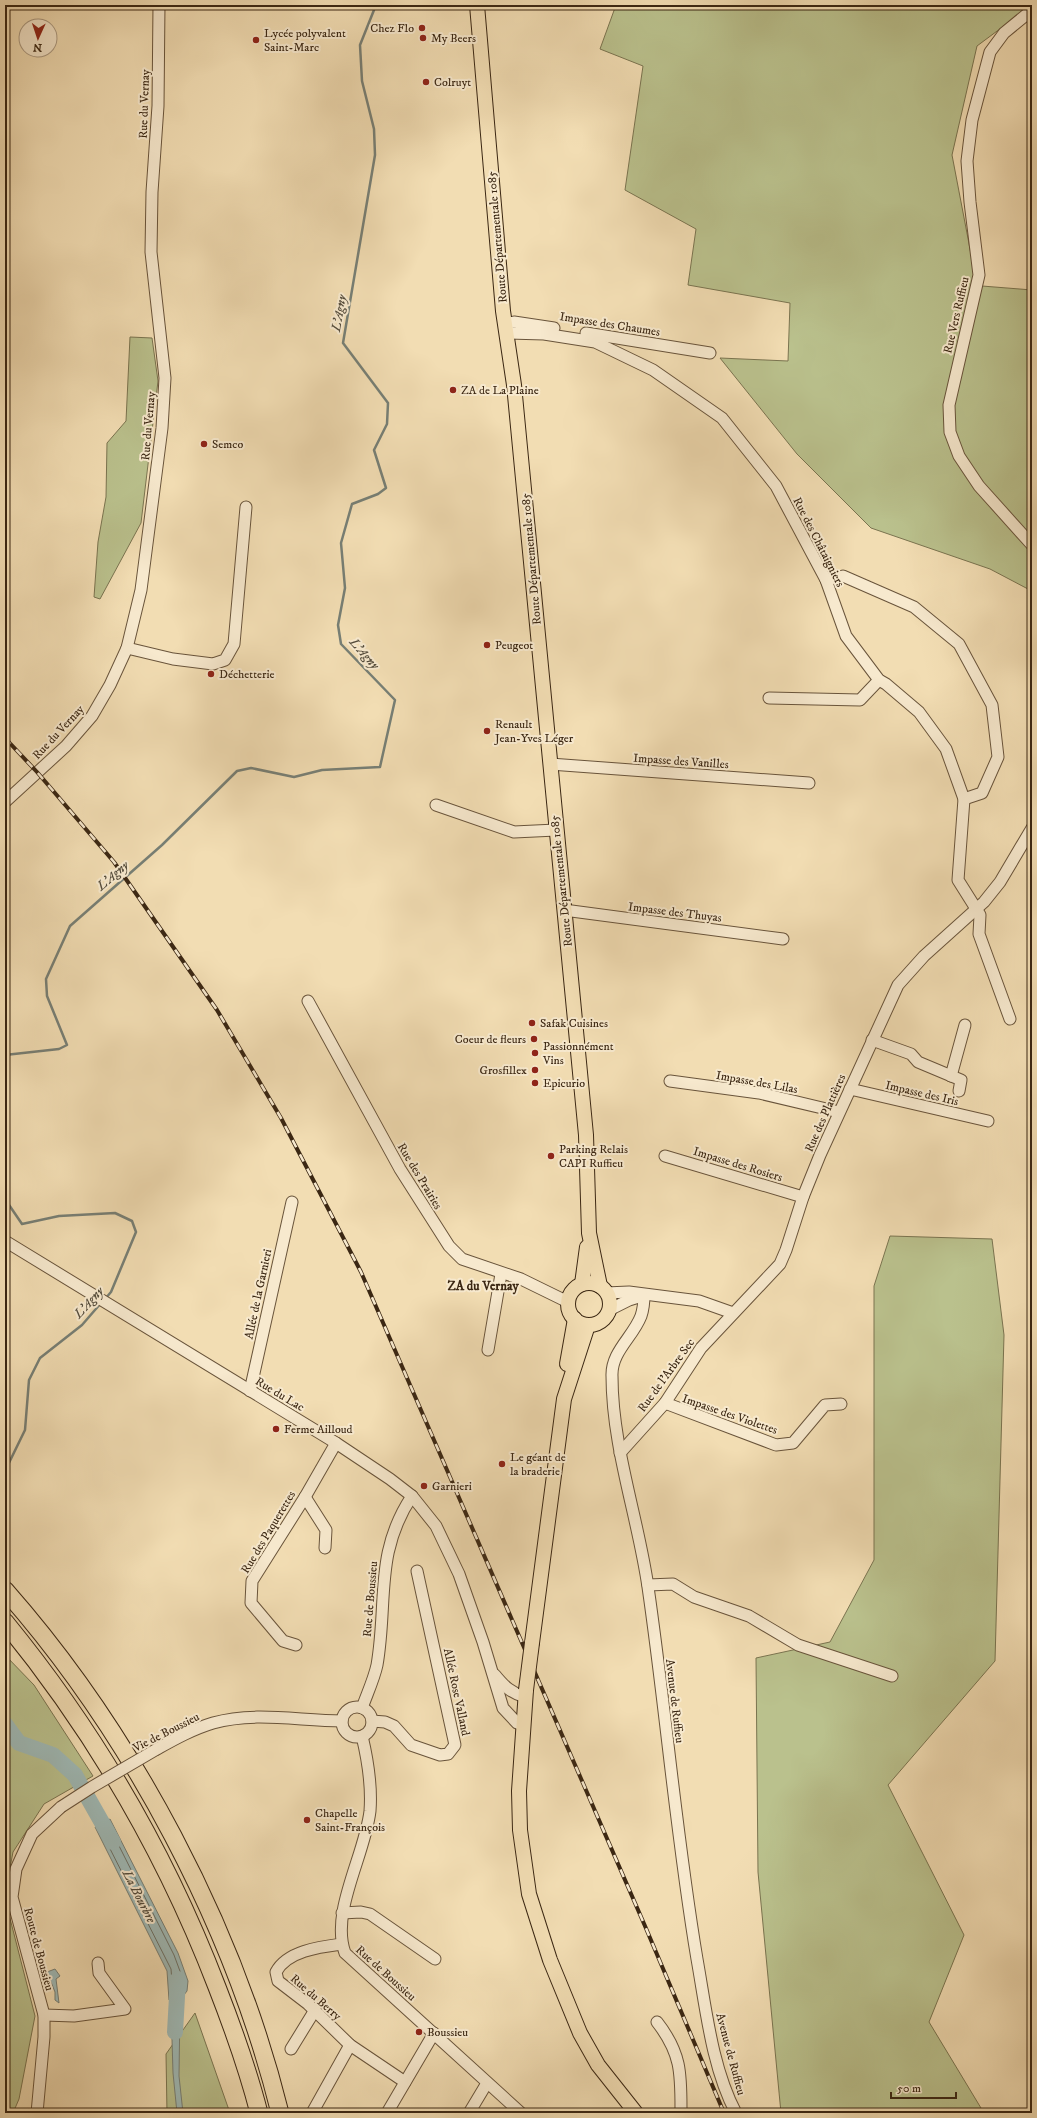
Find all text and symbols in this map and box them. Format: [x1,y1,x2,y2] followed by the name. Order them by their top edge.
[18,18,58,58] north arrow
[370,21,414,36] place label: Chez Flo
[417,23,427,33] marker: Chez Flo
[264,26,346,55] place label: Lycée polyvalent Saint-Marc
[431,31,476,46] place label: My Beers
[418,33,428,43] marker: My Beers
[251,35,261,45] marker: Lycée polyvalent Saint-Marc
[33,40,42,54] text: N
[136,69,153,139] street label: Rue du Vernay
[434,75,471,90] place label: Colruyt
[421,77,431,87] marker: Colruyt
[484,170,511,303] street label: Route Départementale 1085
[940,275,973,355] street label: Rue Vers Ruffieu
[328,293,350,334] water label: L'Agny
[559,309,661,340] street label: Impasse des Chaumes
[461,383,539,398] place label: ZA de La Plaine
[448,385,458,395] marker: ZA de La Plaine
[138,391,159,461] street label: Rue du Vernay
[212,437,243,452] place label: Semco
[199,439,209,449] marker: Semco
[518,492,545,625] street label: Route Départementale 1085
[789,495,848,590] street label: Rue des Châtaigniers
[345,634,383,673] water label: L'Agny
[495,638,533,653] place label: Peugeot
[482,640,492,650] marker: Peugeot
[219,667,275,682] place label: Déchetterie
[206,669,216,679] marker: Déchetterie
[29,702,88,763] street label: Rue du Vernay
[494,717,574,746] place label: Renault Jean-Yves Léger
[482,726,492,736] marker: Renault Jean-Yves Léger
[633,751,729,772] street label: Impasse des Vanilles
[547,814,576,947] street label: Route Départementale 1085
[93,857,133,895] water label: L'Agny
[627,899,723,926] street label: Impasse des Thuyas
[540,1016,608,1031] place label: Safak Cuisines
[527,1018,537,1028] marker: Safak Cuisines
[455,1032,526,1047] place label: Coeur de fleurs
[529,1034,539,1044] marker: Coeur de fleurs
[542,1039,614,1068] place label: Passionnément Vins
[530,1048,540,1058] marker: Passionnément Vins
[480,1063,527,1078] place label: Grosfillex
[530,1065,540,1075] marker: Grosfillex
[715,1068,799,1097] street label: Impasse des Lilas
[802,1072,849,1154] street label: Rue des Plattières
[543,1076,585,1091] place label: Epicurio
[530,1078,540,1088] marker: Epicurio
[884,1078,960,1109] street label: Impasse des Iris
[394,1140,445,1212] street label: Rue des Prairies
[559,1142,628,1171] place label: Parking Relais CAPI Ruffieu
[691,1144,784,1185] street label: Impasse des Rosiers
[546,1151,556,1161] marker: Parking Relais CAPI Ruffieu
[242,1248,275,1341] street label: Allée de la Garnieri
[447,1278,519,1295] district label: ZA du Vernay
[70,1283,108,1323] water label: L'Agny
[635,1336,698,1415] street label: Rue de l'Arbre Sec
[252,1374,307,1415] street label: Rue du Lac
[680,1391,779,1438] street label: Impasse des Violettes
[284,1422,353,1437] place label: Ferme Ailloud
[271,1424,281,1434] marker: Ferme Ailloud
[510,1450,566,1479] place label: Le géant de la braderie
[497,1459,507,1469] marker: Le géant de la braderie
[432,1479,472,1494] place label: Garnieri
[419,1481,429,1491] marker: Garnieri
[238,1488,299,1576] street label: Rue des Paquerettes
[360,1560,381,1638] street label: Rue de Boussieu
[440,1647,473,1737] street label: Allée Rose Valland
[662,1658,687,1744] street label: Avenue de Ruffieu
[130,1709,202,1756] street label: Vie de Boussieu
[315,1806,385,1835] place label: Chapelle Saint-François
[302,1815,312,1825] marker: Chapelle Saint-François
[119,1867,159,1926] water label: La Bourbre
[20,1906,57,1993] street label: Route de Boussieu
[352,1942,419,2004] street label: Rue de Boussieu
[287,1971,345,2024] street label: Rue du Berry
[712,2011,749,2097] street label: Avenue de Ruffieu
[427,2025,468,2040] place label: Boussieu
[414,2027,424,2037] marker: Boussieu
[891,2074,956,2100] scale bar
[897,2081,921,2096] text: 50 m

